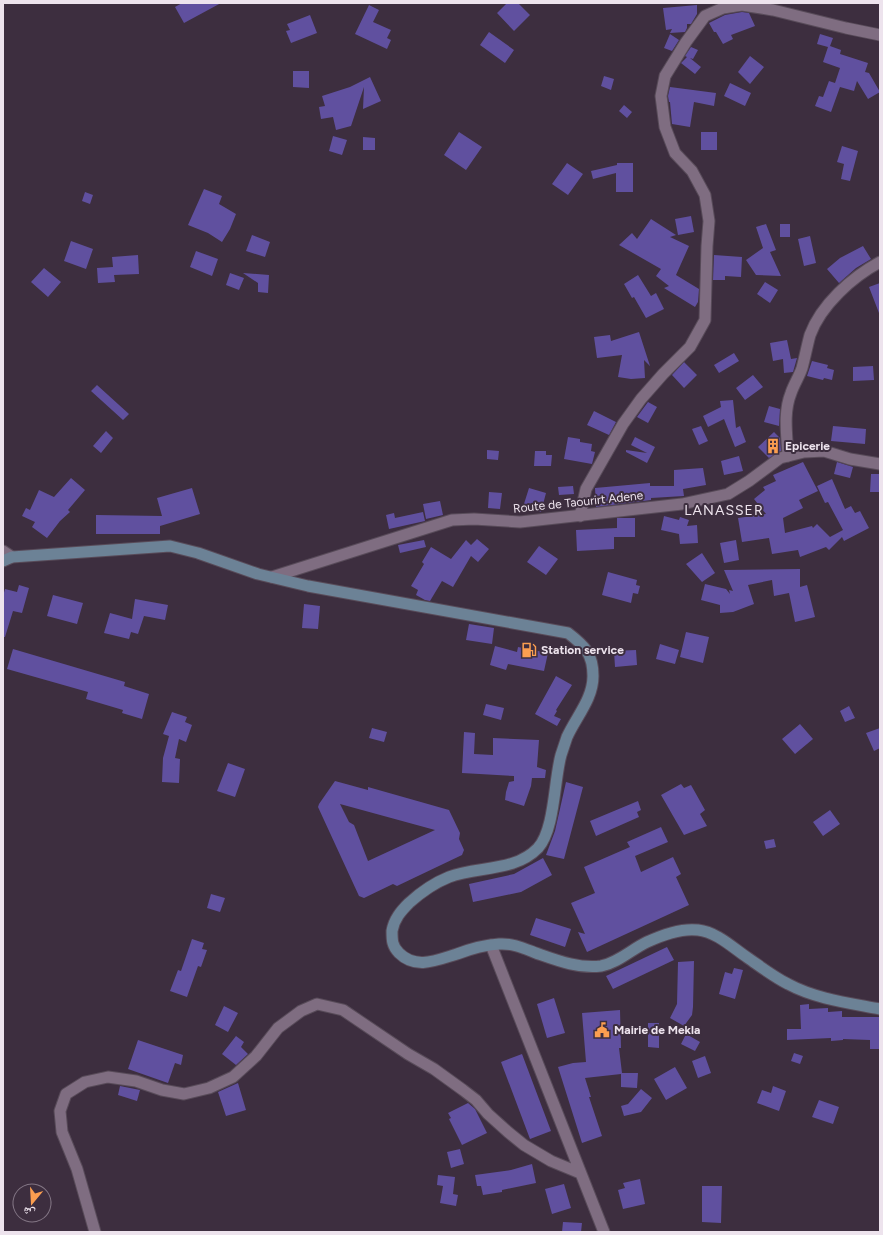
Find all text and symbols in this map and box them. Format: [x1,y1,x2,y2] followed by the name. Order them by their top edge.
[764,437,782,455] building icon: Epicerie
[785,439,830,453] place label: Epicerie
[512,488,644,516] street label: Route de Taourirt Adene
[684,502,764,519] district label: LANASSER
[520,641,538,659] fuel station icon: Station service
[541,643,624,657] place label: Station service
[593,1021,611,1039] public building icon: Mairie de Mekla
[614,1023,700,1037] place label: Mairie de Mekla
[12,1183,52,1223] north arrow
[21,1203,37,1220] text: ش

